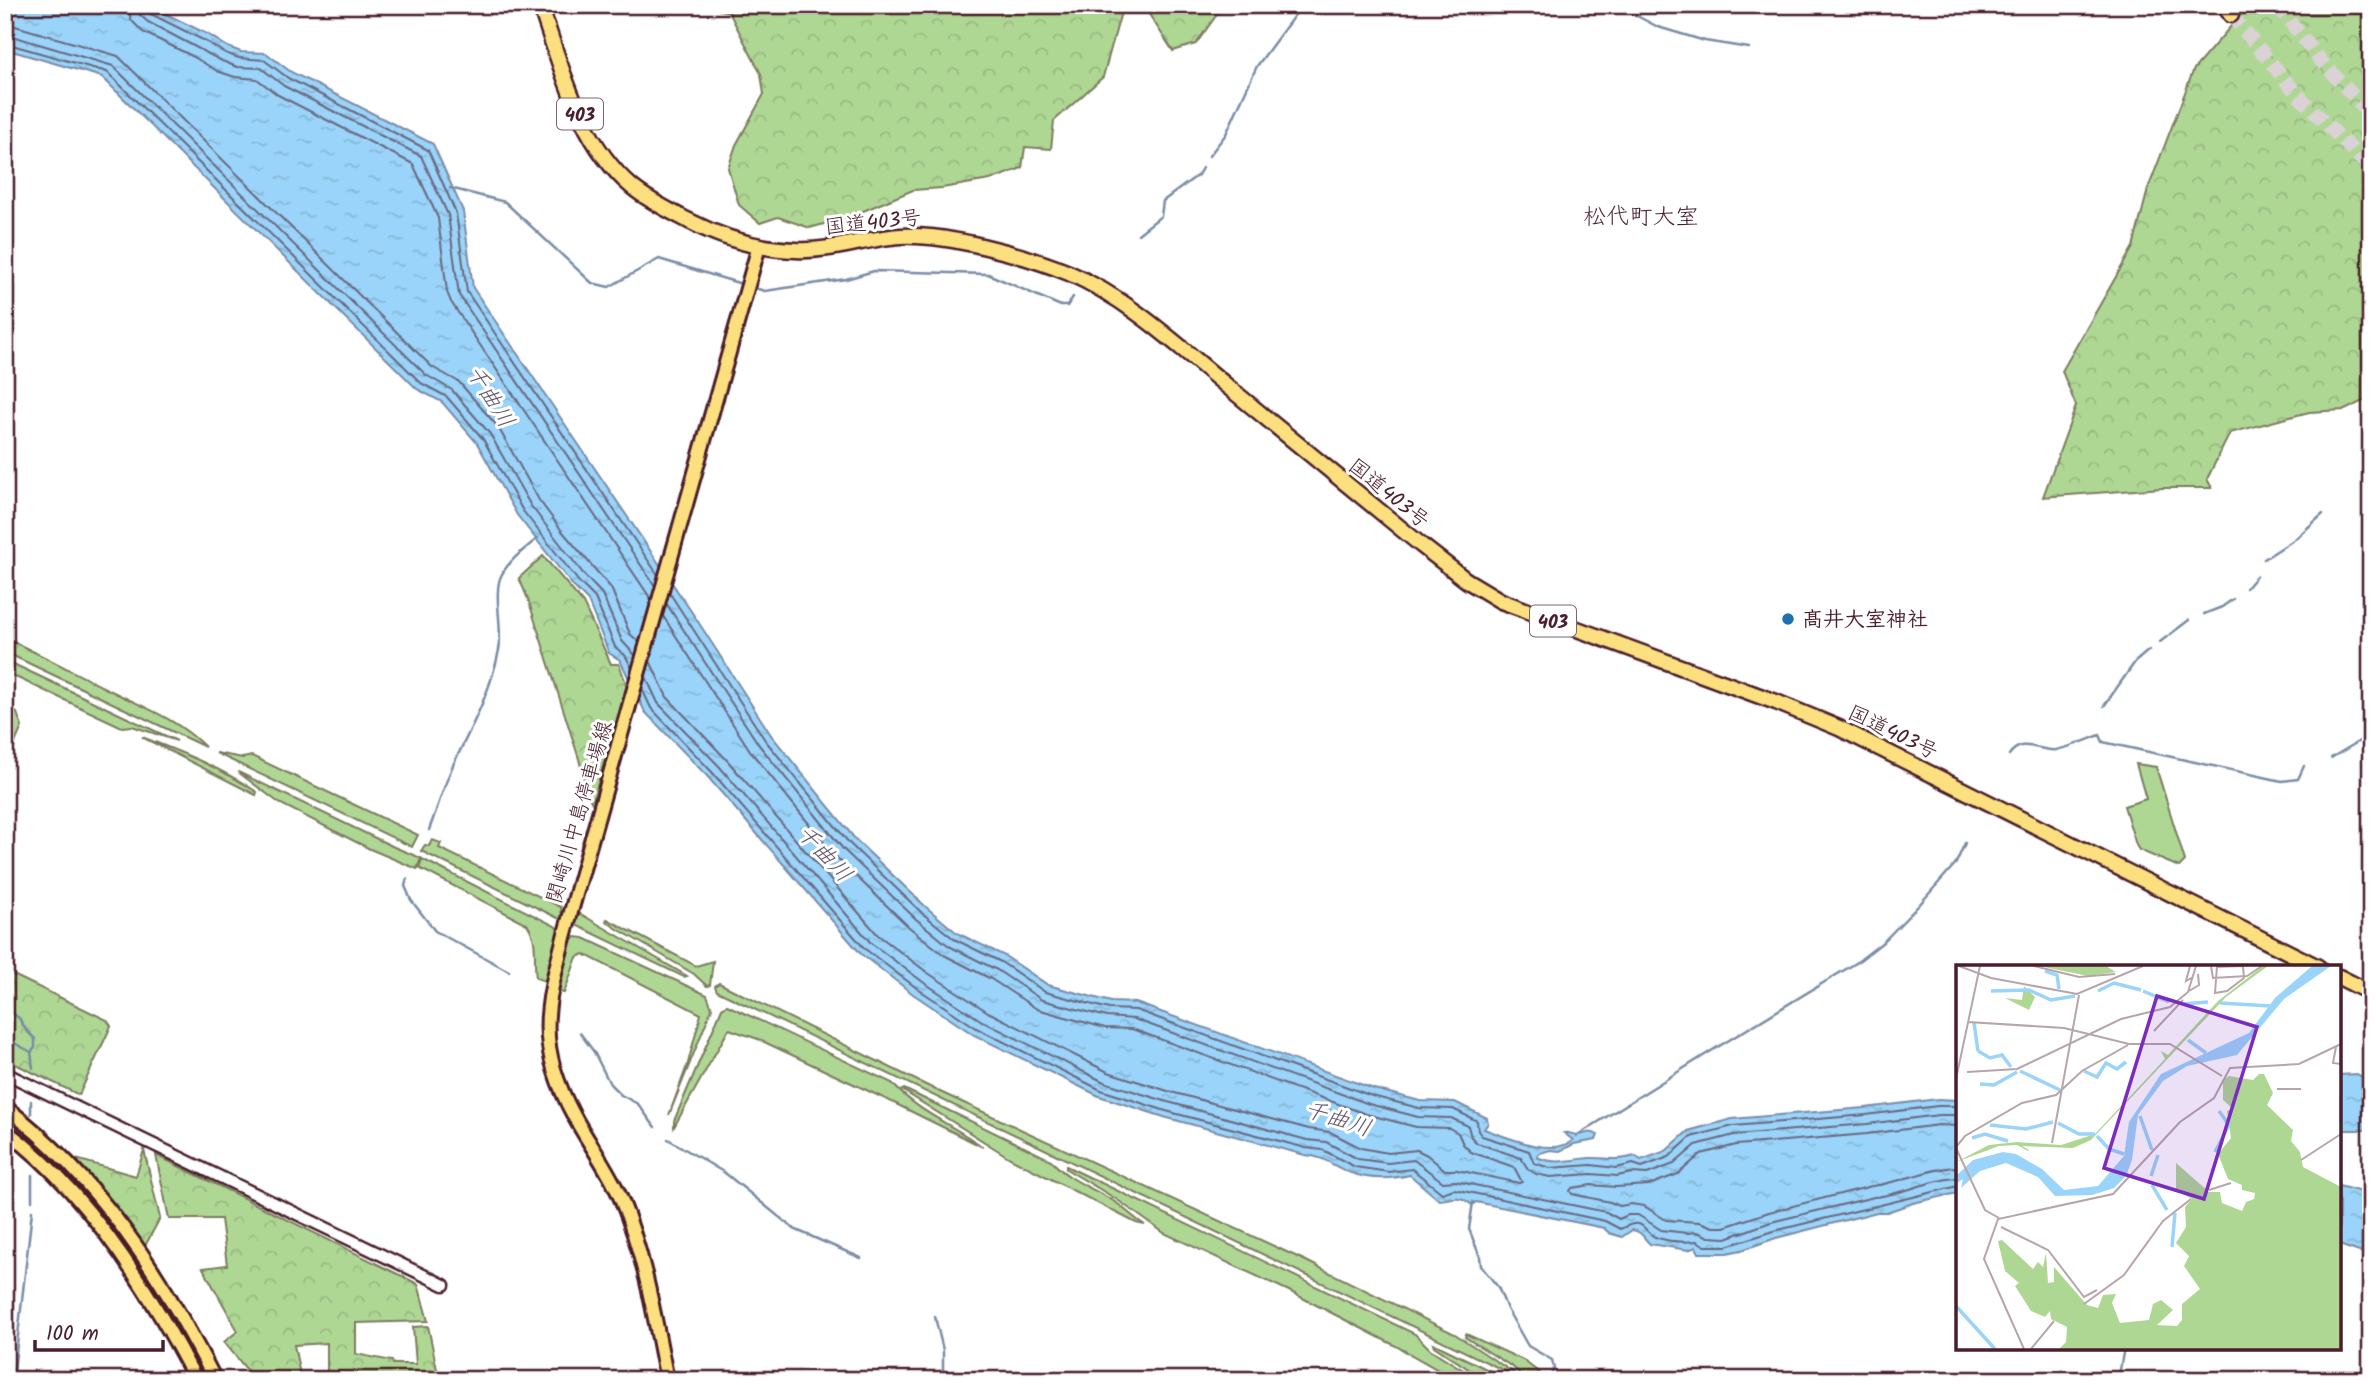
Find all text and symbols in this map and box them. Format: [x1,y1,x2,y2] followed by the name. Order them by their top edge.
[557,98,603,130] road number: 403
[1584,200,1699,236] district label: 松代町大室
[823,202,923,245] street label: 国道403号
[456,358,523,436] water label: 千曲川
[1340,451,1436,538] street label: 国道403号
[1802,604,1928,637] place label: 髙井大室神社
[1530,606,1576,636] road number: 403
[1780,611,1796,627] marker: 髙井大室神社
[1841,697,1943,769] street label: 国道403号
[539,717,622,908] street label: 関崎川中島停車場線
[787,817,860,892] water label: 千曲川
[1956,965,2341,1350] inset map
[1299,1092,1376,1148] water label: 千曲川
[35,1308,163,1352] scale bar
[46,1318,99,1351] text: 100 m

